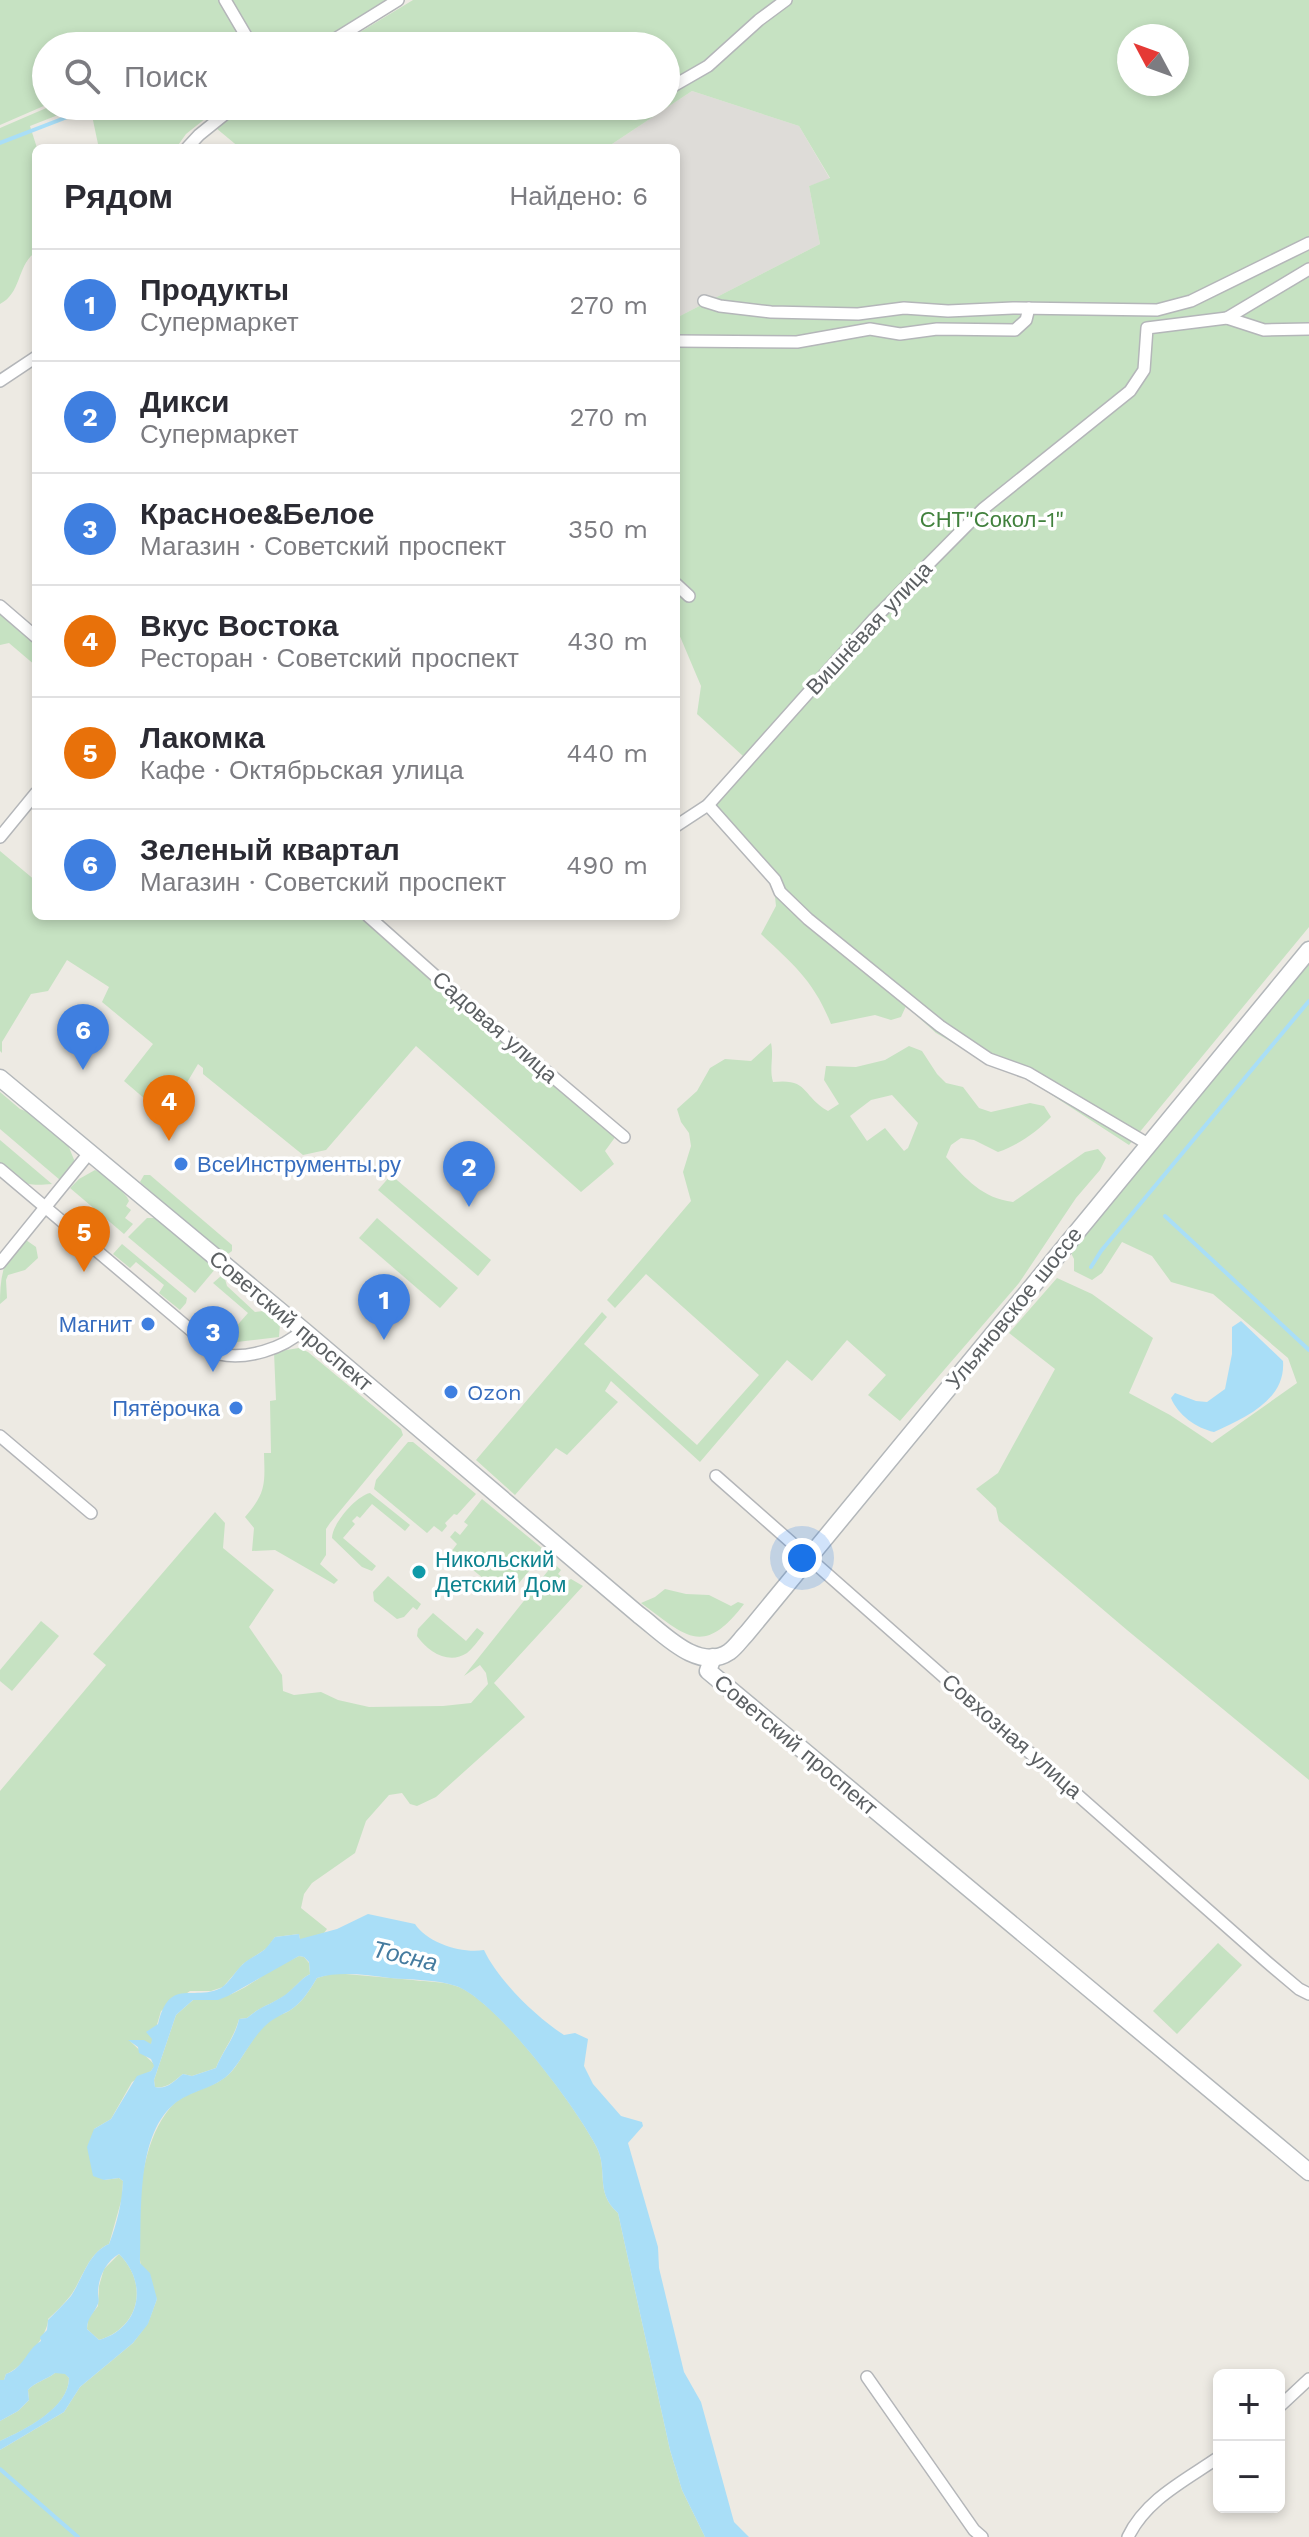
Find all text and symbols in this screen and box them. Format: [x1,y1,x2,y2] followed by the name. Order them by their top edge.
[1117,24,1189,96] north arrow
[32,32,680,120] search box
[60,54,104,98] icon: search
[124,59,207,94] text: Поиск
[64,176,173,216] text: Рядом
[509,181,648,211] text: Найдено: 6
[140,272,289,307] text: Продукты
[84,290,96,320] text: 1
[569,290,648,320] text: 270 m
[140,307,299,337] text: Супермаркет
[140,384,230,419] text: Дикси
[82,402,98,432] text: 2
[569,402,648,432] text: 270 m
[140,419,299,449] text: Супермаркет
[140,496,374,531] text: Красное&Белое
[920,507,1064,532] park label: СНТ"Сокол-1"
[82,514,98,544] text: 3
[568,514,648,544] text: 350 m
[140,531,506,561] text: Магазин · Советский проспект
[801,556,938,700] street label: Вишнёвая улица
[140,608,338,643] text: Вкус Востока
[82,626,98,656] text: 4
[567,626,648,656] text: 430 m
[140,643,519,673] text: Ресторан · Советский проспект
[140,720,265,755] text: Лакомка
[82,738,98,768] text: 5
[566,738,648,768] text: 440 m
[140,755,464,785] text: Кафе · Октябрьская улица
[140,832,400,867] text: Зеленый квартал
[82,850,98,880] text: 6
[566,850,648,880] text: 490 m
[140,867,506,897] text: Магазин · Советский проспект
[428,966,563,1088] street label: Садовая улица
[57,1004,109,1070] pin: 6
[143,1075,195,1141] pin: 4
[443,1141,495,1207] pin: 2
[197,1152,401,1177] place label: ВсеИнструменты.ру
[172,1155,190,1173] marker: ВсеИнструменты.ру
[58,1206,110,1272] pin: 5
[941,1222,1087,1394] street label: Ульяновское шоссе
[204,1246,378,1396] street label: Советский проспект
[358,1274,410,1340] pin: 1
[187,1306,239,1372] pin: 3
[59,1312,132,1337] place label: Магнит
[139,1315,157,1333] marker: Магнит
[467,1380,522,1405] place label: Ozon
[442,1383,460,1401] marker: Ozon
[112,1396,221,1421] place label: Пятёрочка
[227,1399,245,1417] marker: Пятёрочка
[782,1538,822,1578] your location
[435,1547,566,1597] place label: Никольский Детский Дом
[410,1563,428,1581] marker: Никольский Детский Дом
[937,1669,1088,1804] street label: Совхозная улица
[709,1670,883,1820] street label: Советский проспект
[370,1935,440,1977] water label: Тосна
[1213,2369,1285,2513] map controls
[1213,2369,1285,2441] button: +
[1213,2441,1285,2513] button: −

